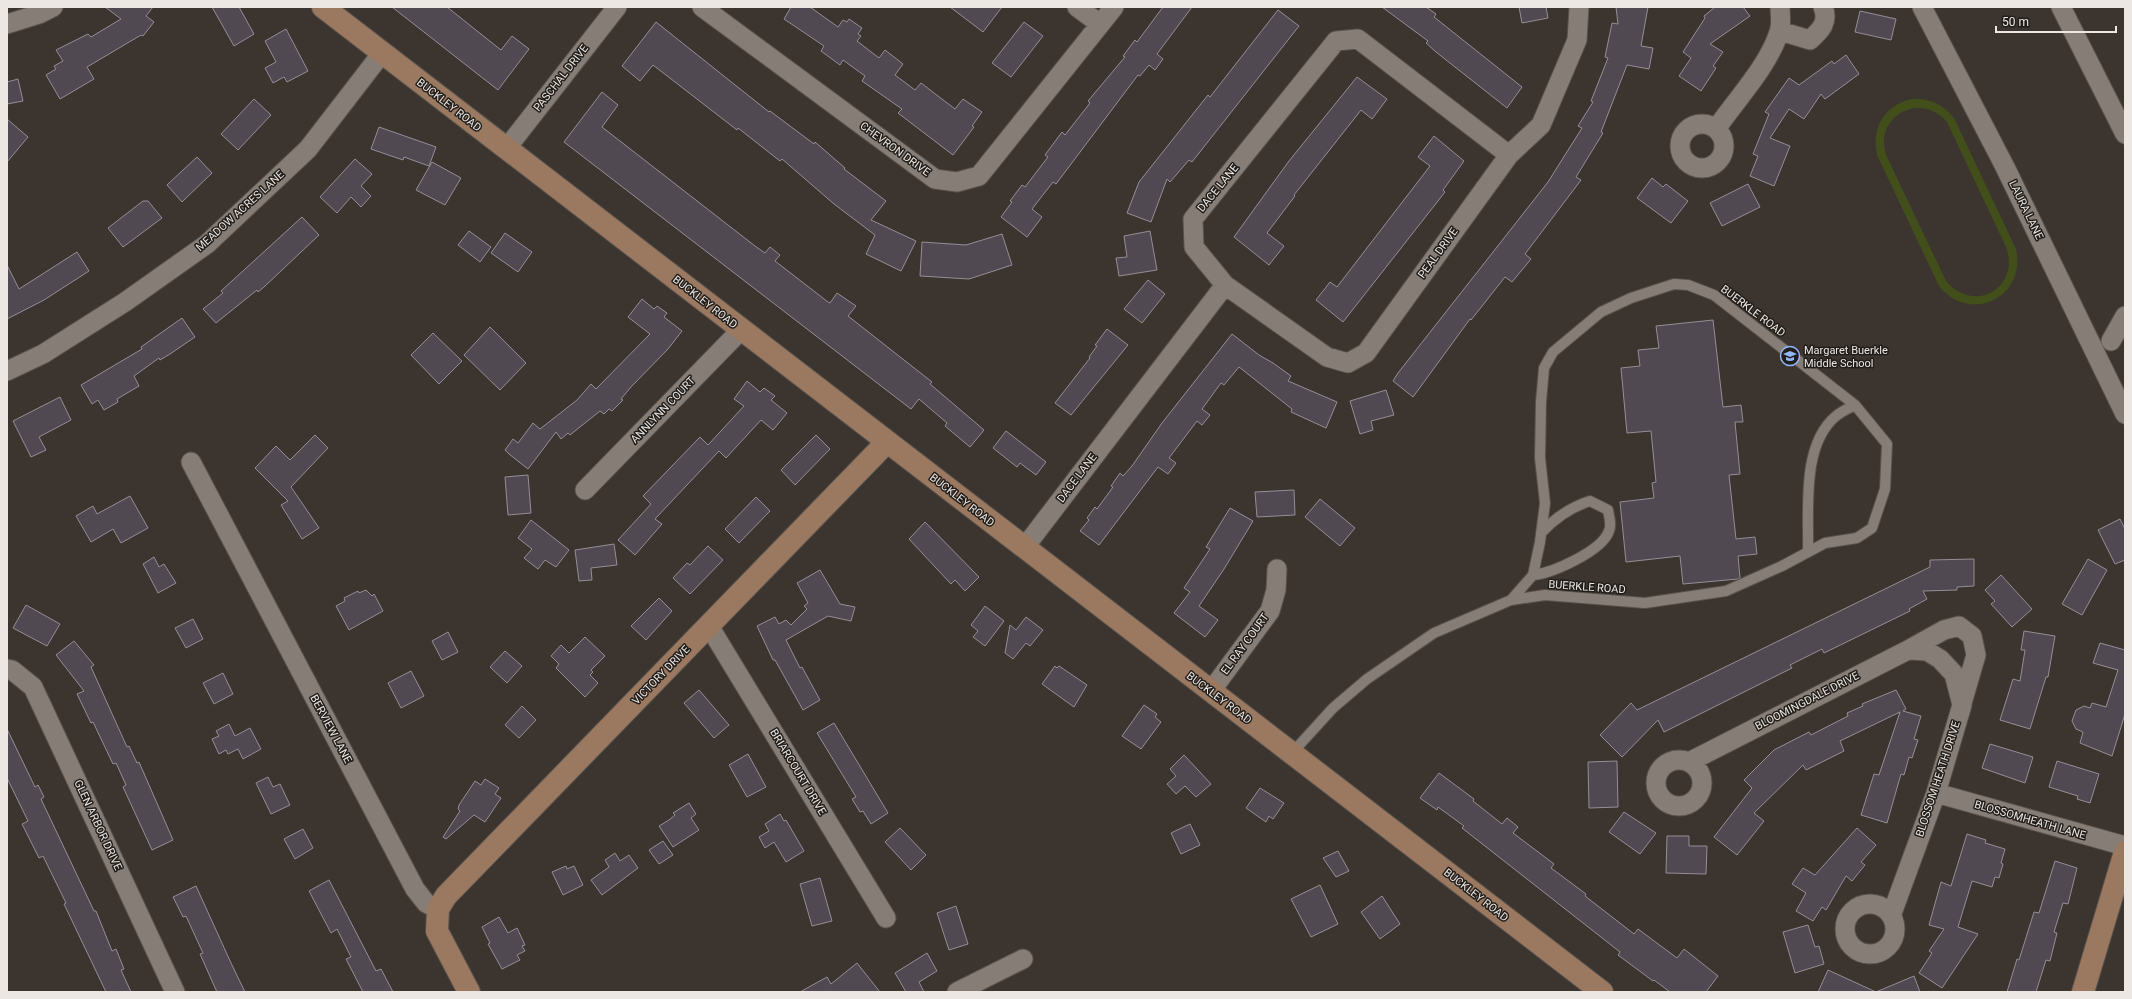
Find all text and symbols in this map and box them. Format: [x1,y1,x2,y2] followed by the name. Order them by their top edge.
[1996,8,2116,34] scale bar
[2002,15,2029,29] text: 50 m
[531,42,591,114] street label: PASCHAL DRIVE
[414,76,484,134] street label: BUCKLEY ROAD
[857,119,933,179] street label: CHEVRON DRIVE
[1195,161,1241,215] street label: DACE LANE
[193,168,287,254] street label: MEADOW ACRES LANE
[2006,178,2046,242] street label: LAURA LANE
[1415,225,1461,281] street label: PEAL DRIVE
[670,273,740,331] street label: BUCKLEY ROAD
[1718,283,1788,339] street label: BUERKLE ROAD
[1804,344,1888,370] place label: Margaret Buerkle Middle School
[1779,345,1801,367] school or university icon: Margaret Buerkle Middle School
[628,374,698,446] street label: ANNLYNN COURT
[1054,451,1100,505] street label: DACE LANE
[927,471,997,529] street label: BUCKLEY ROAD
[1548,578,1626,596] street label: BUERKLE ROAD
[1218,611,1272,677] street label: EL RAY COURT
[630,643,692,707] street label: VICTORY DRIVE
[1184,669,1254,727] street label: BUCKLEY ROAD
[1753,669,1861,733] street label: BLOOMINGDALE DRIVE
[307,692,355,766] street label: BERVIEW LANE
[1913,719,1963,839] street label: BLOSSOM HEATH DRIVE
[767,727,829,817] street label: BRIARCOURT DRIVE
[71,778,125,872] street label: GLEN ARBOR DRIVE
[1973,798,2087,842] street label: BLOSSOMHEATH LANE
[1441,866,1511,924] street label: BUCKLEY ROAD

